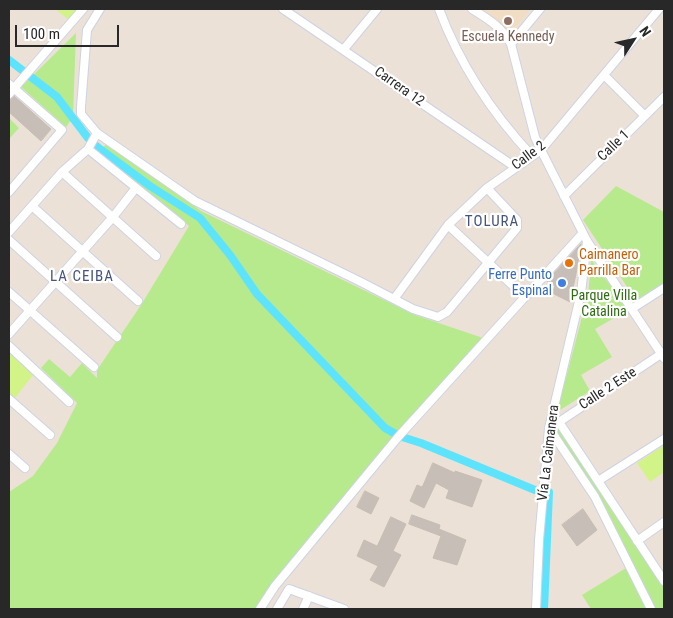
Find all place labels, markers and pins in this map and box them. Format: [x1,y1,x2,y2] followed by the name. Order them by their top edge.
[502,15,514,27] marker: Escuela Kennedy
[461,29,555,45] place label: Escuela Kennedy
[579,247,640,280] place label: Caimanero Parrilla Bar
[563,257,575,269] marker: Caimanero Parrilla Bar
[488,267,552,300] place label: Ferre Punto Espinal
[556,277,568,289] marker: Ferre Punto Espinal

